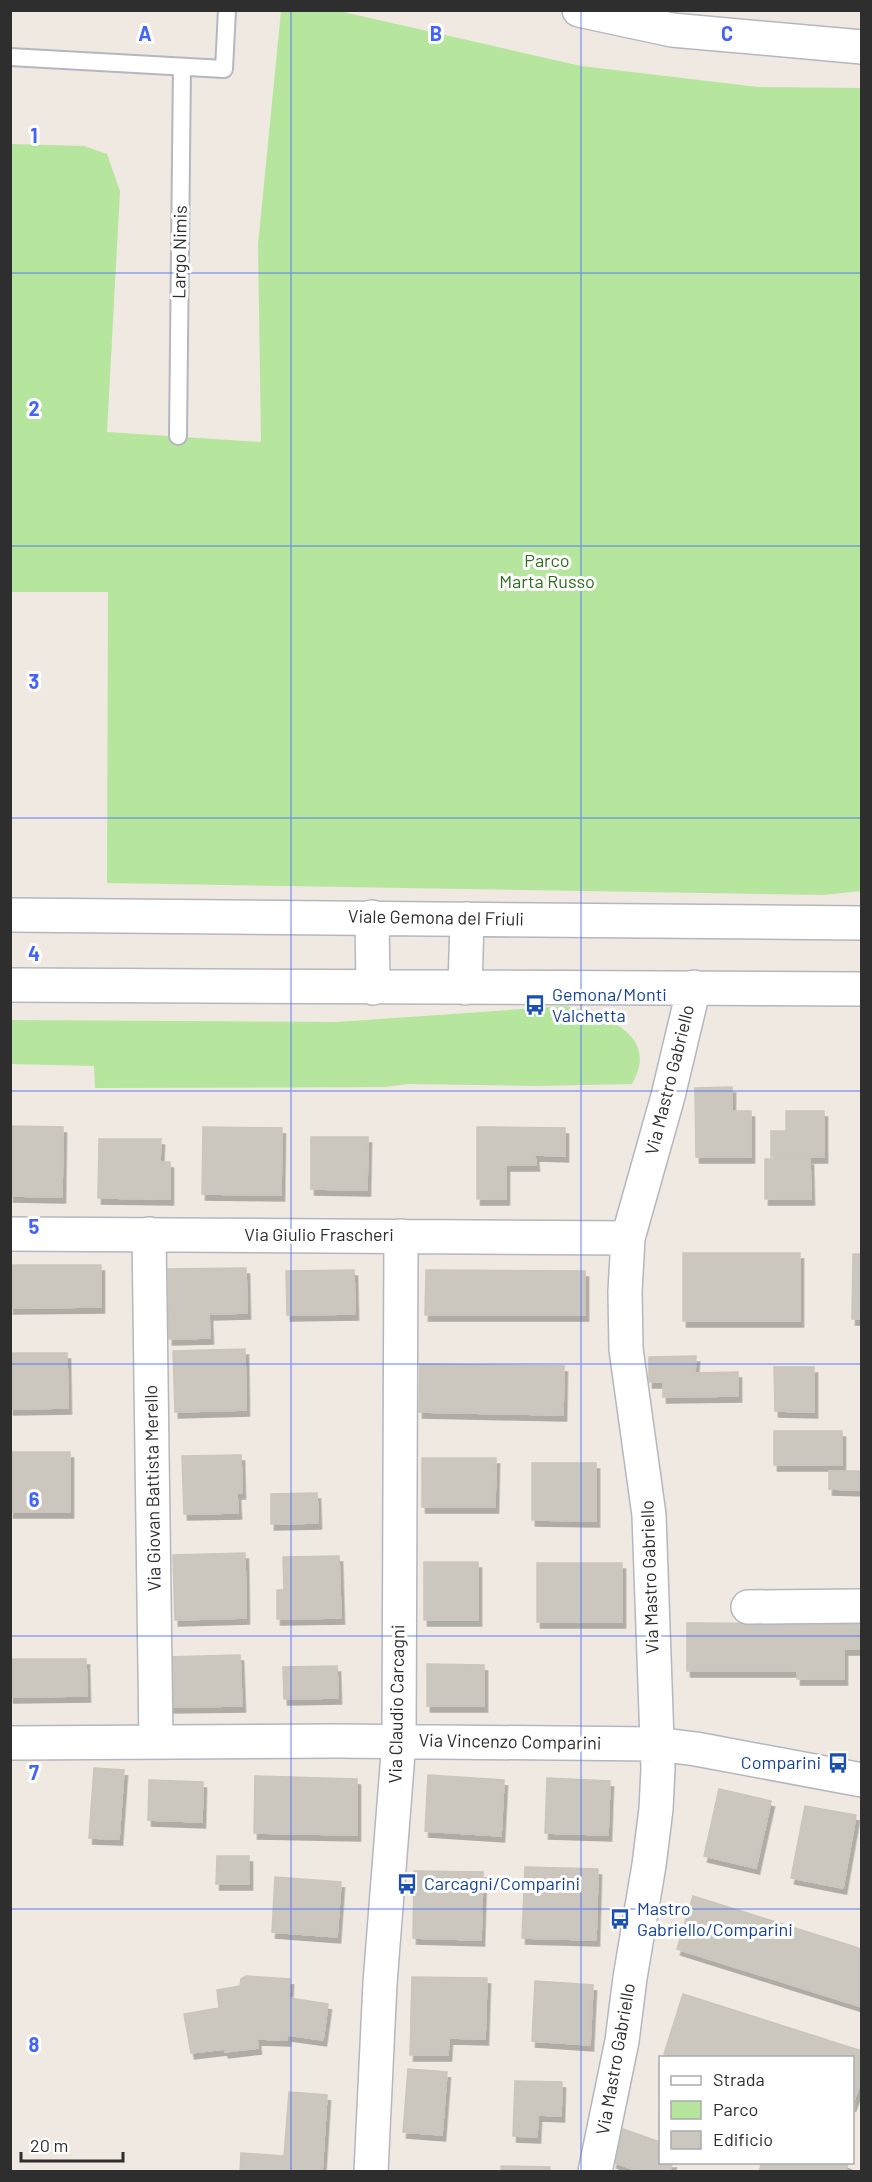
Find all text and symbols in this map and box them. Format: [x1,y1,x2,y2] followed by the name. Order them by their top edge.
[138,21,152,45] text: A
[430,21,442,45] text: B
[721,21,733,45] text: C
[30,123,38,147] text: 1
[167,205,191,299] street label: Largo Nimis
[28,396,40,420] text: 2
[499,549,595,592] park label: Parco Marta Russo
[29,669,39,693] text: 3
[348,904,524,930] street label: Viale Gemona del Friuli
[28,941,40,965] text: 4
[552,983,667,1026] place label: Gemona/Monti Valchetta
[523,993,547,1017] bus stop icon: Gemona/Monti Valchetta
[640,1002,698,1157] street label: Via Mastro Gabriello
[29,1214,40,1238] text: 5
[244,1223,394,1245] street label: Via Giulio Frascheri
[139,1385,165,1591] street label: Via Giovan Battista Merello
[29,1487,40,1511] text: 6
[635,1500,663,1654] street label: Via Mastro Gabriello
[384,1624,408,1783] street label: Via Claudio Carcagni
[418,1728,602,1754] street label: Via Vincenzo Comparini
[741,1751,821,1773] place label: Comparini
[826,1751,850,1775] bus stop icon: Comparini
[29,1760,39,1784] text: 7
[395,1872,419,1896] bus stop icon: Carcagni/Comparini
[424,1872,580,1894] place label: Carcagni/Comparini
[637,1897,793,1940] place label: Mastro Gabriello/Comparini
[608,1907,632,1931] bus stop icon: Mastro Gabriello/Comparini
[591,1981,639,2137] street label: Via Mastro Gabriello
[29,2032,40,2056] text: 8
[659,2056,854,2164] legend
[713,2068,765,2090] text: Strada
[713,2098,758,2120] text: Parco
[21,2125,123,2163] scale bar
[713,2128,773,2150] text: Edificio
[30,2134,68,2156] text: 20 m

